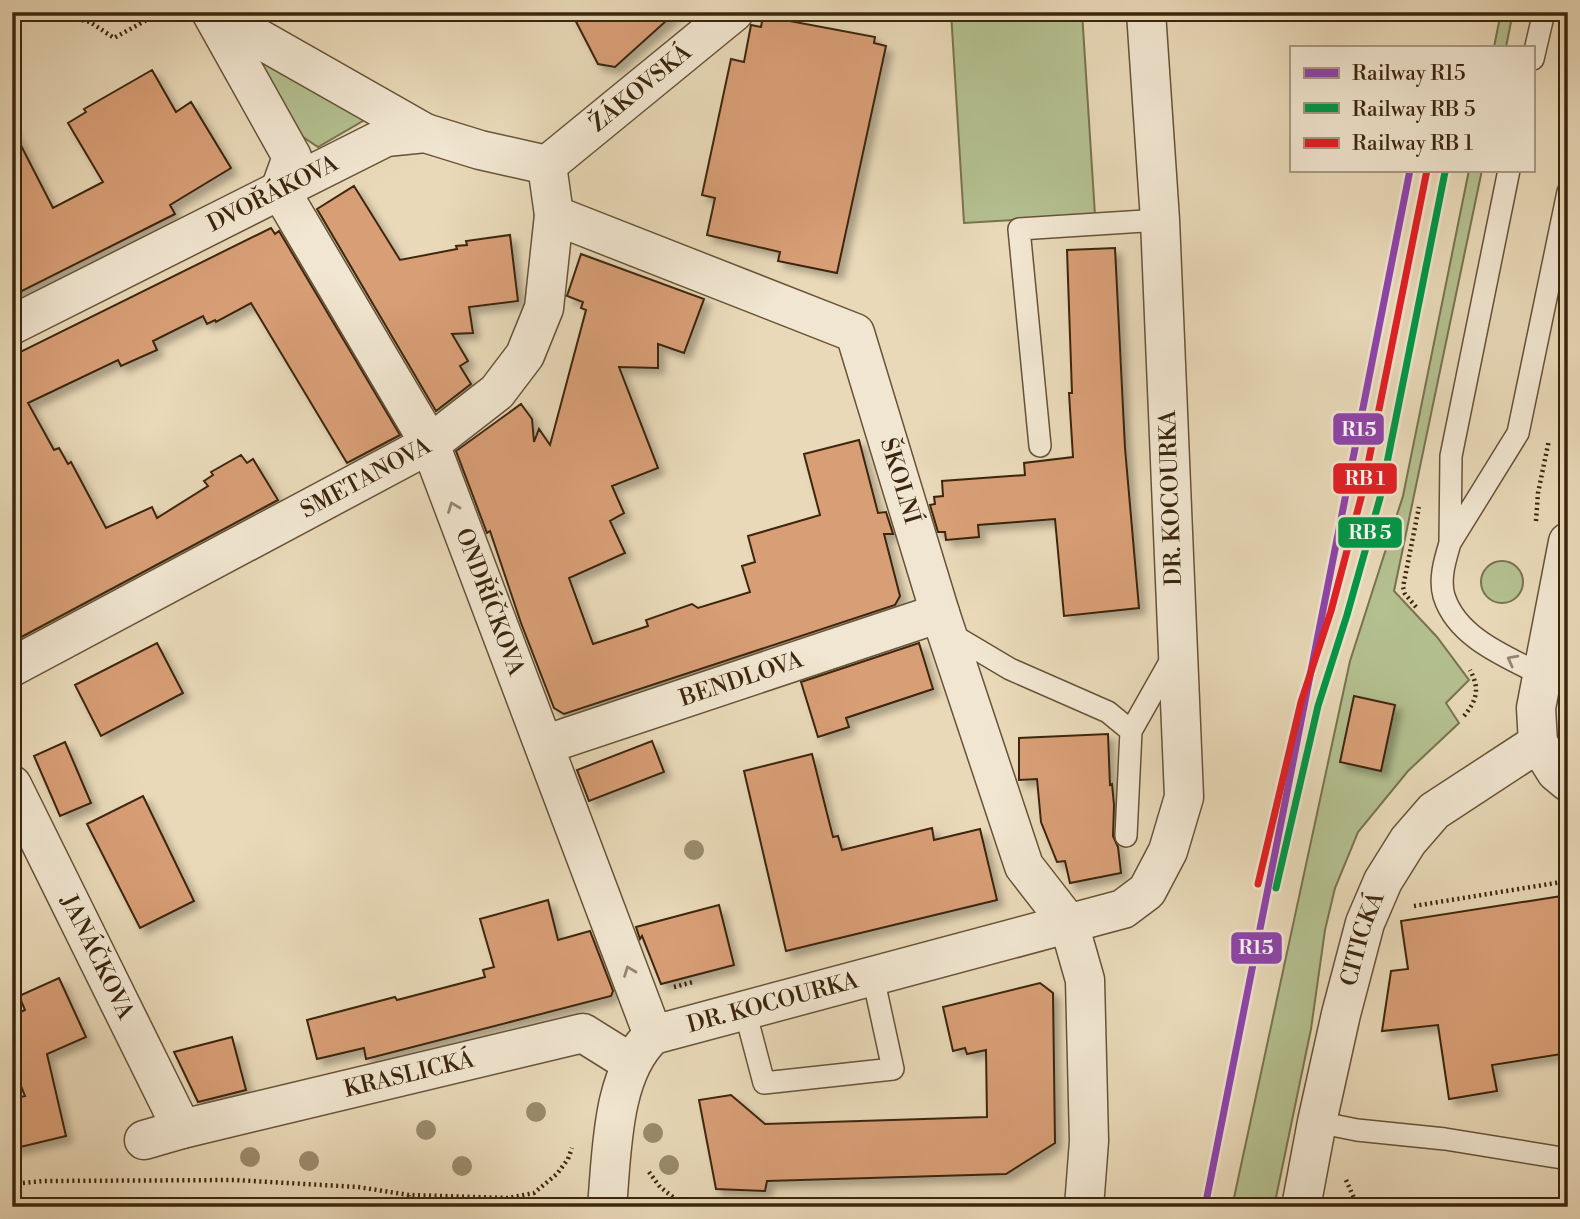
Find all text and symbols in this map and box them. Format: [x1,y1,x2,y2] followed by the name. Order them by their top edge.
[583,36,698,138] street label: ŽÁKOVSKÁ
[1290,46,1534,172] legend
[1352,61,1465,87] text: Railway R15
[1352,97,1476,123] text: Railway RB 5
[1352,131,1473,157] text: Railway RB 1
[203,149,344,238] street label: DVOŘÁKOVA
[1154,408,1188,586] street label: DR. KOCOURKA
[1332,412,1385,446] line badge: R15
[1342,418,1377,442] text: R15
[296,432,437,524] street label: SMETANOVA
[874,434,928,528] street label: ŠKOLNÍ
[1332,462,1398,495] line badge: RB 1
[1345,467,1385,491] text: RB 1
[448,501,462,513] one-way arrow
[1337,516,1403,549] line badge: RB 5
[1348,521,1392,545] text: RB 5
[449,524,531,681] street label: ONDŘÍČKOVA
[675,645,808,713] street label: BENDLOVA
[1507,654,1520,668] one-way arrow
[1335,886,1391,989] street label: CITICKÁ
[54,889,140,1025] street label: JANÁČKOVA
[1230,931,1283,965] line badge: R15
[1239,936,1274,960] text: R15
[624,966,638,978] one-way arrow
[684,966,862,1039] street label: DR. KOCOURKA
[341,1043,478,1104] street label: KRASLICKÁ

